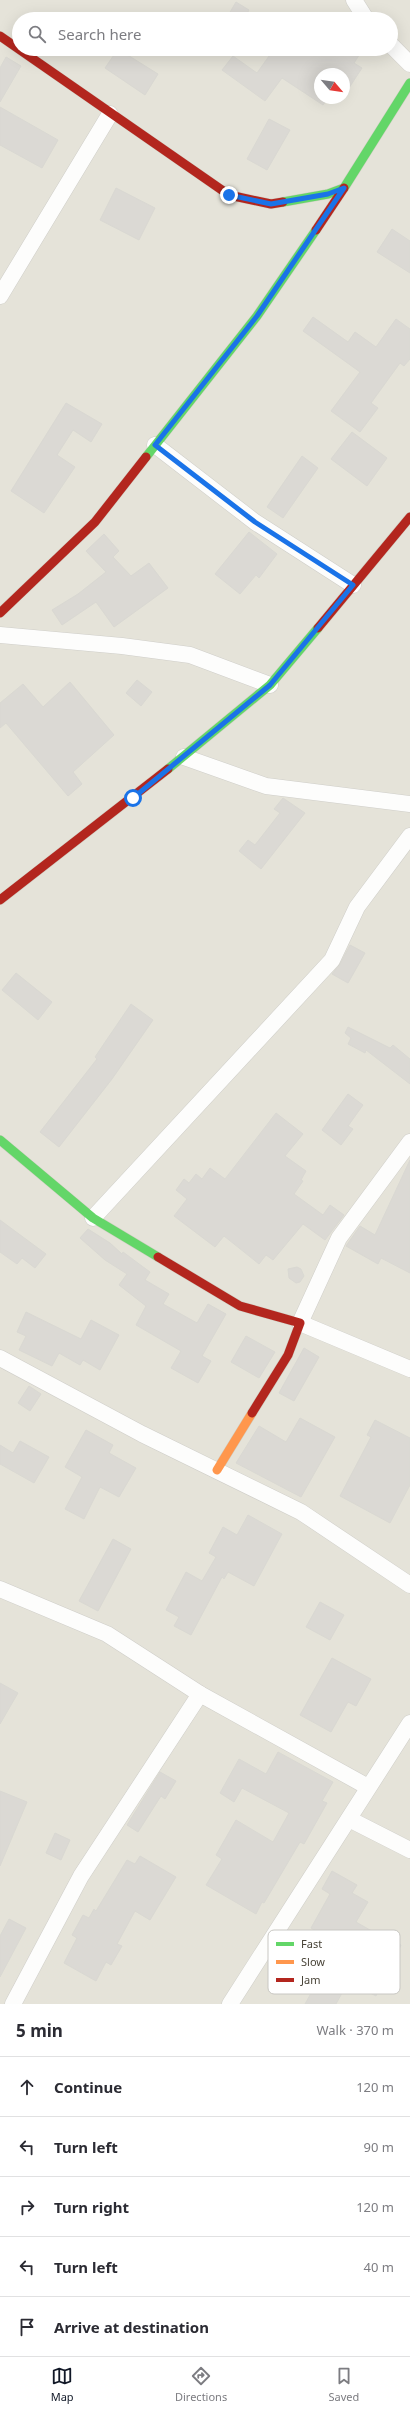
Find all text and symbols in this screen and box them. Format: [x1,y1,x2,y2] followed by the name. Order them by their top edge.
[12,12,398,56] search box
[26,23,48,45] icon: search
[58,24,141,44] text: Search here
[314,68,350,104] north arrow
[220,186,238,204] route end
[124,789,142,807] route start
[268,1930,400,1994] legend
[301,1936,322,1951] text: Fast
[301,1954,325,1969] text: Slow
[300,1972,320,1987] text: Jam
[16,2019,63,2042] text: 5 min
[316,2021,394,2039] text: Walk · 370 m
[16,2076,38,2098] icon: ahead
[54,2077,122,2097] text: Continue
[356,2078,394,2096] text: 120 m
[16,2136,38,2158] icon: left
[54,2137,118,2157] text: Turn left
[364,2138,394,2156] text: 90 m
[16,2196,38,2218] icon: right
[54,2197,129,2217] text: Turn right
[356,2198,394,2216] text: 120 m
[16,2256,38,2278] icon: left
[54,2257,118,2277] text: Turn left
[364,2258,394,2276] text: 40 m
[16,2316,38,2338] icon: arrive
[54,2317,209,2337] text: Arrive at destination
[51,2365,74,2404] tab: Map
[175,2365,227,2404] tab: Directions
[329,2365,359,2404] tab: Saved

